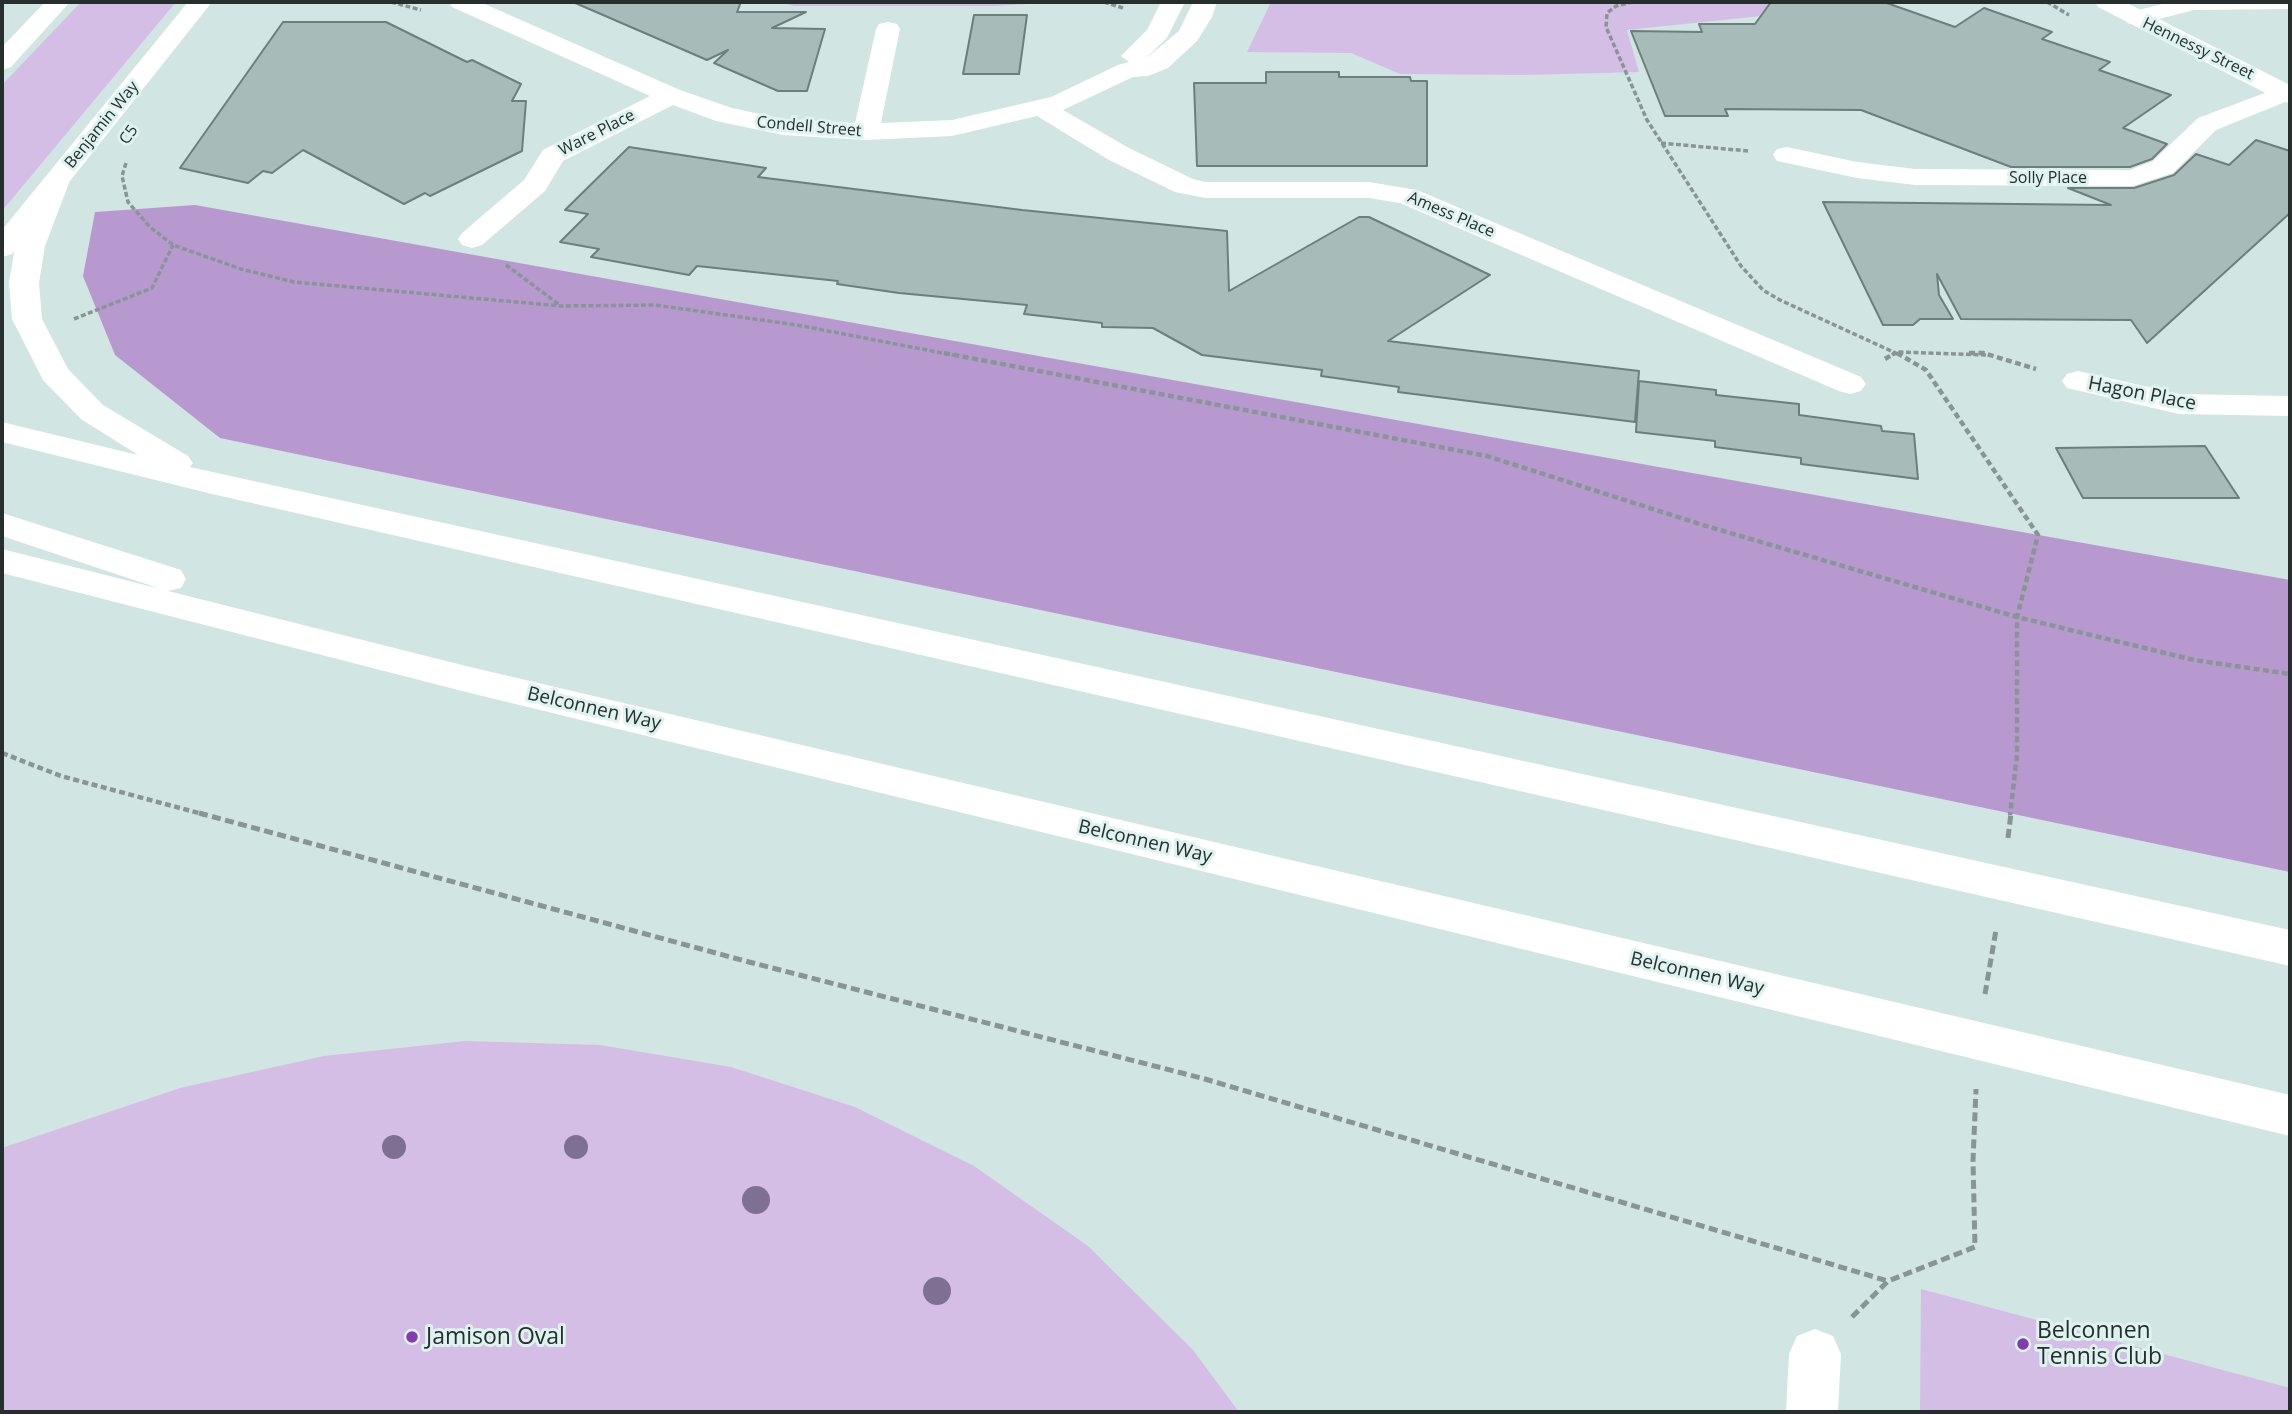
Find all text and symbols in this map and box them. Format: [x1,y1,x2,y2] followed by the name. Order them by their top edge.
[2139,14,2257,84] street label: Hennessy Street
[61,78,143,172] street label: Benjamin Way
[556,106,638,160] street label: Ware Place
[756,113,862,141] street label: Condell Street
[116,122,142,148] street label: C5
[2009,168,2087,188] street label: Solly Place
[1405,188,1497,242] street label: Amess Place
[2086,372,2198,416] street label: Hagon Place
[525,683,663,735] street label: Belconnen Way
[1076,816,1214,868] street label: Belconnen Way
[1628,948,1766,1000] street label: Belconnen Way
[2037,1317,2162,1371] place label: Belconnen Tennis Club
[426,1323,565,1351] place label: Jamison Oval
[404,1329,420,1345] marker: Jamison Oval
[2015,1336,2031,1352] marker: Belconnen Tennis Club

